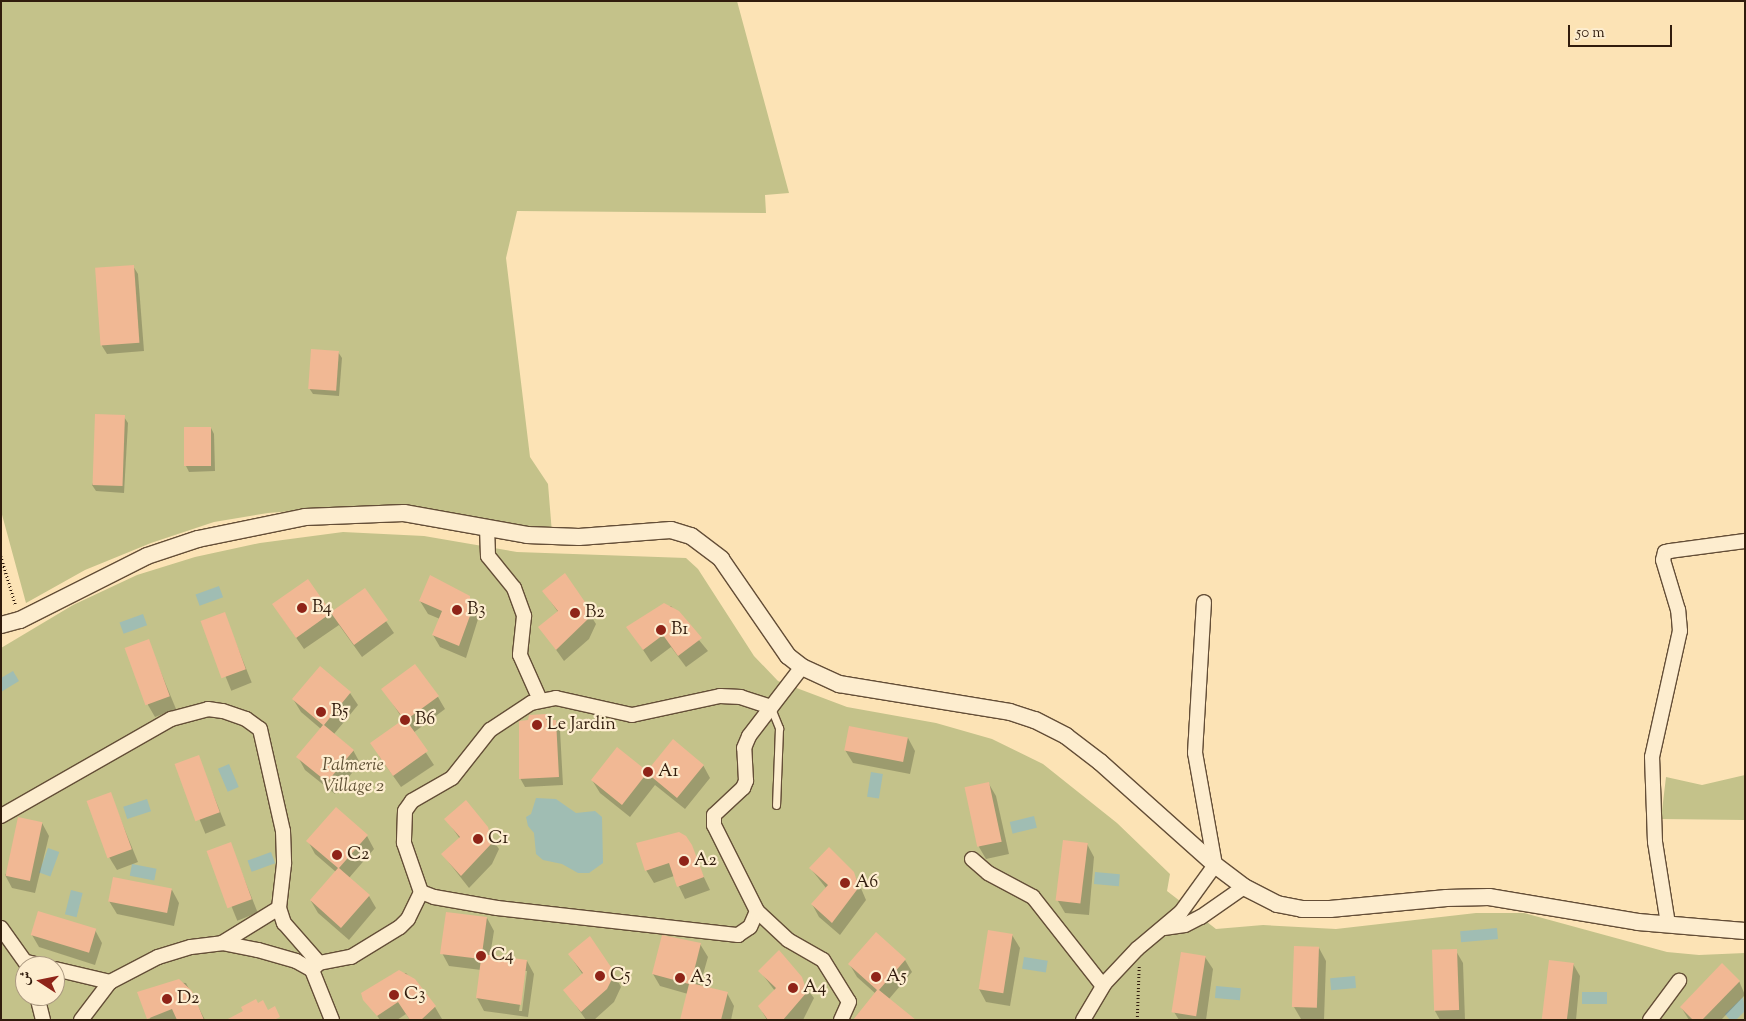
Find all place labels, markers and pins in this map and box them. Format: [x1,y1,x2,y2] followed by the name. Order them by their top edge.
[312,597,332,619] place label: B4
[467,599,486,621] place label: B3
[296,602,308,614] marker: B4
[585,602,605,624] place label: B2
[451,604,463,616] marker: B3
[569,607,581,619] marker: B2
[671,619,688,641] place label: B1
[655,624,667,636] marker: B1
[331,701,348,723] place label: B5
[315,706,327,718] marker: B5
[415,709,435,731] place label: B6
[399,714,411,726] marker: B6
[547,714,616,736] place label: Le Jardin
[531,719,543,731] marker: Le Jardin
[658,761,679,783] place label: A1
[642,766,654,778] marker: A1
[488,828,508,850] place label: C1
[472,833,484,845] marker: C1
[347,844,369,866] place label: C2
[331,849,343,861] marker: C2
[694,850,717,872] place label: A2
[678,855,690,867] marker: A2
[855,872,878,894] place label: A6
[839,877,851,889] marker: A6
[491,945,514,967] place label: C4
[475,950,487,962] marker: C4
[610,965,630,987] place label: C5
[886,966,907,988] place label: A5
[690,967,712,989] place label: A3
[594,970,606,982] marker: C5
[870,971,882,983] marker: A5
[674,972,686,984] marker: A3
[803,977,827,999] place label: A4
[787,982,799,994] marker: A4
[404,984,426,1006] place label: C3
[177,988,199,1010] place label: D2
[388,989,400,1001] marker: C3
[161,993,173,1005] marker: D2

